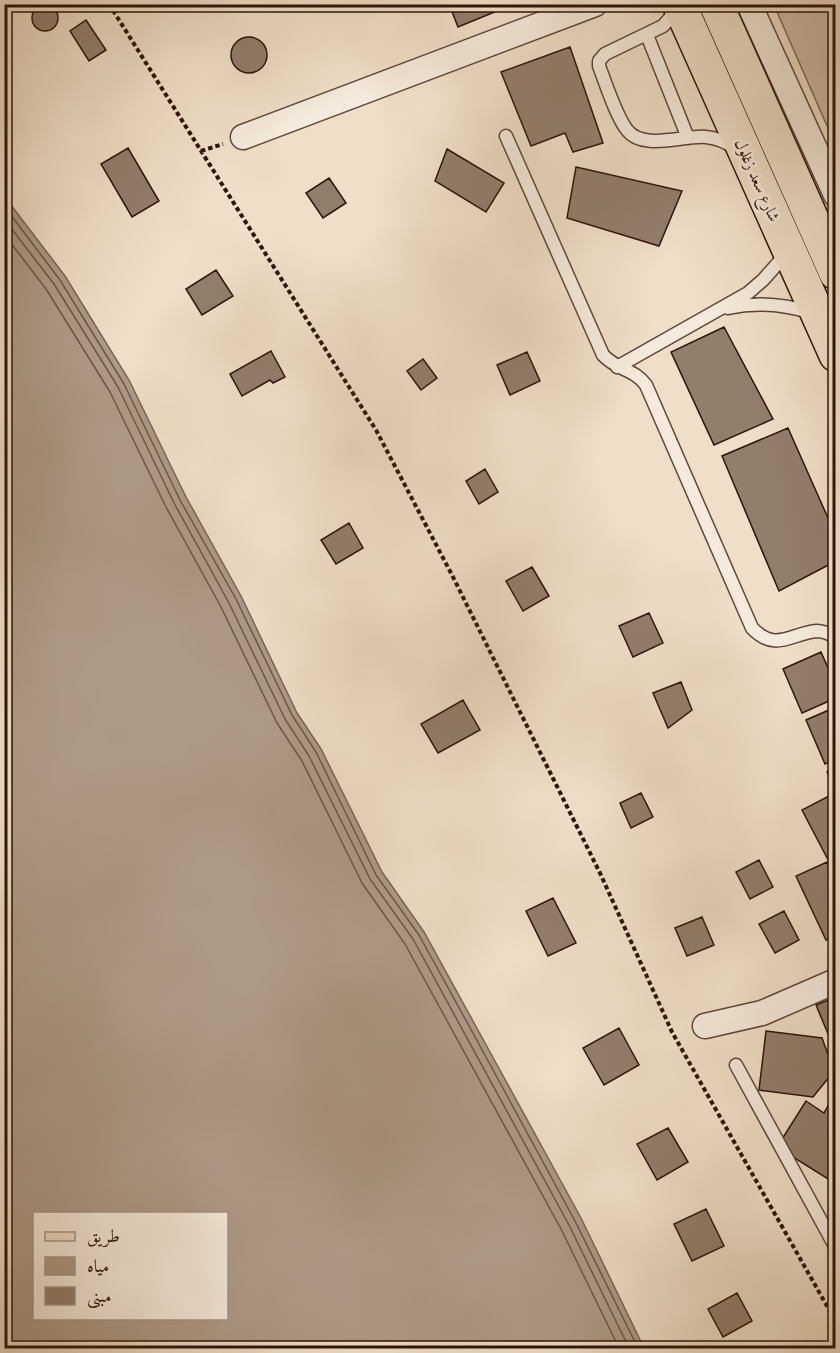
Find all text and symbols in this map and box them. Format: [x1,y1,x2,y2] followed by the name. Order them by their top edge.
[727,136,784,226] street label: شارع سعد زغلول
[33,1212,228,1320] legend
[87,1225,120,1248] text: طريق
[87,1255,109,1277] text: مياه
[87,1285,112,1309] text: مبنى

